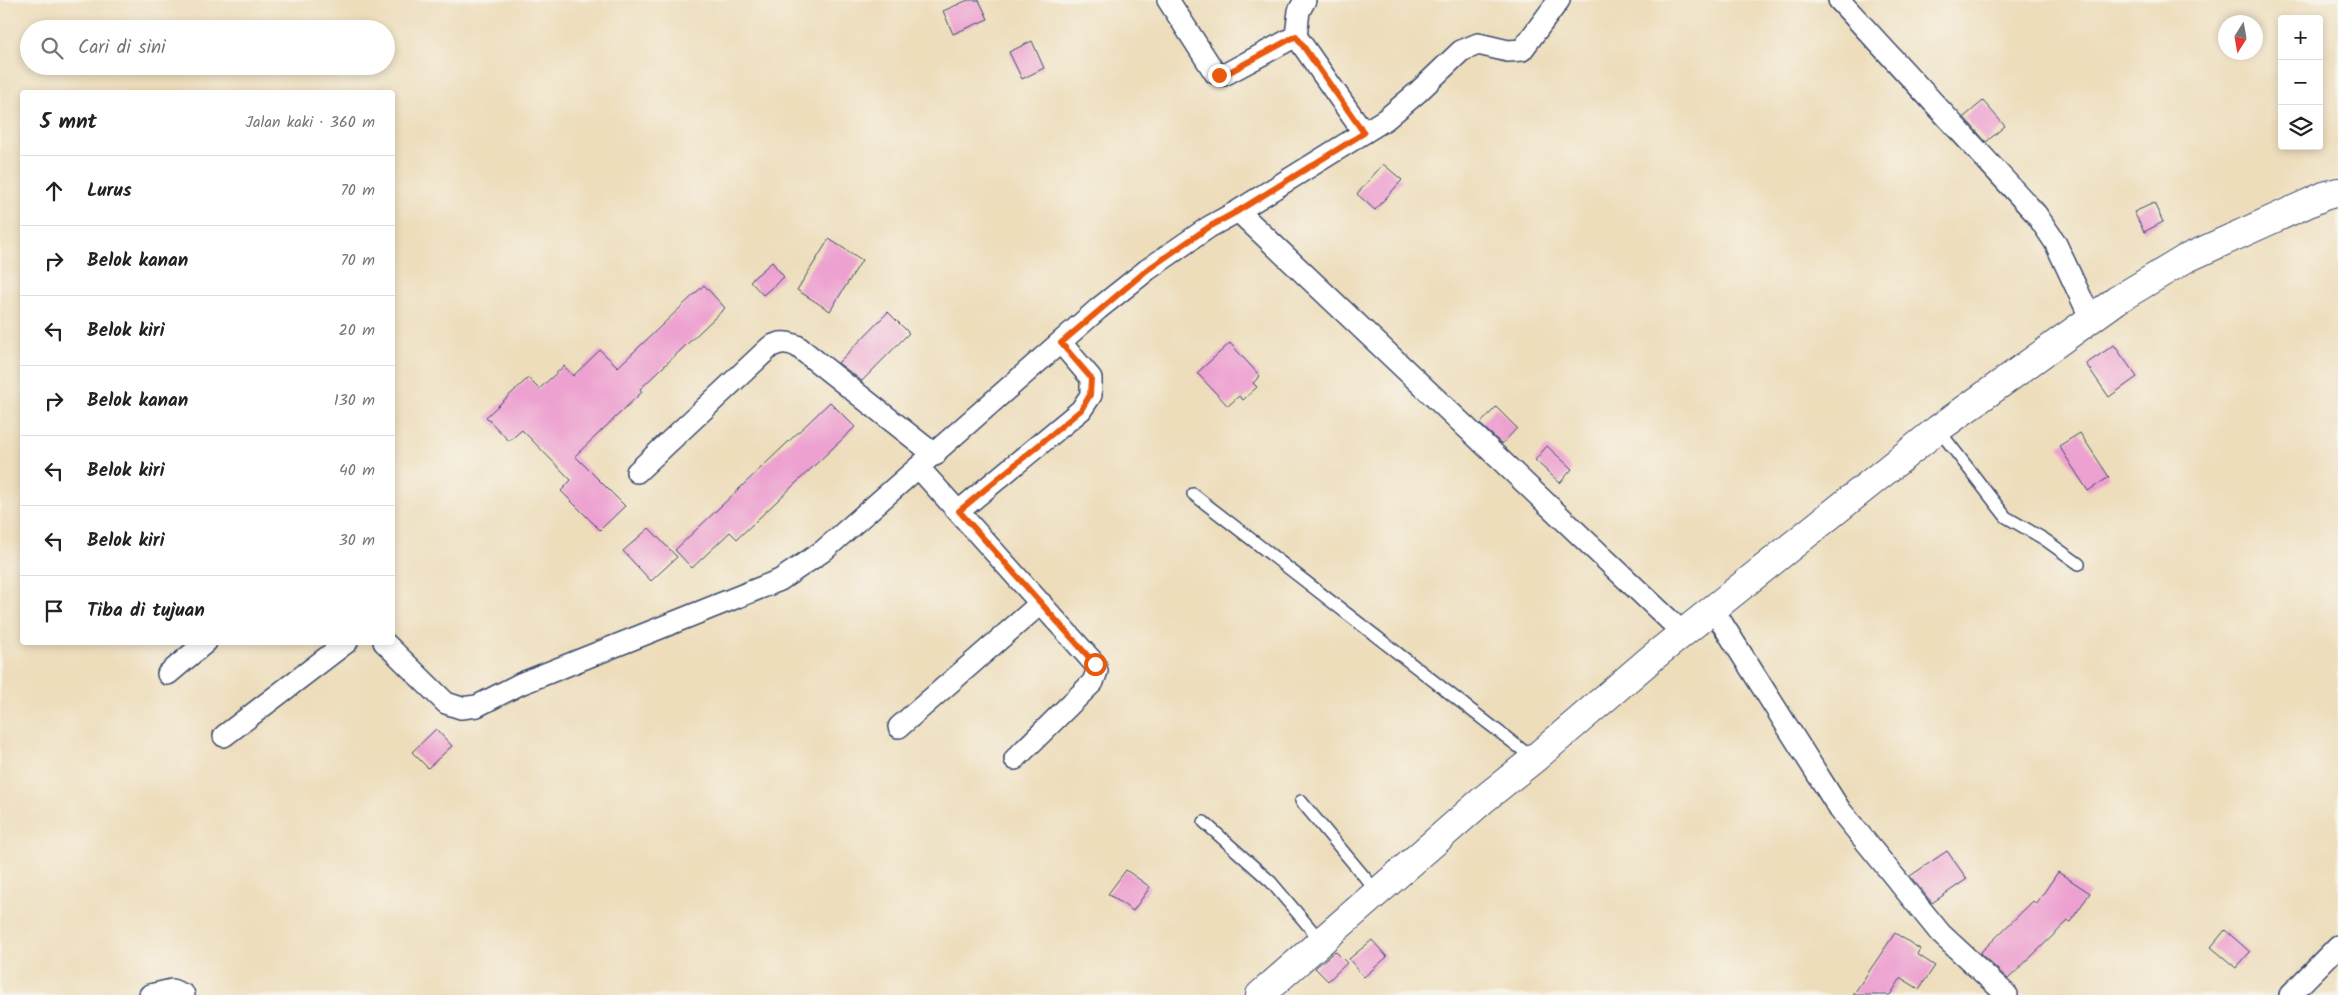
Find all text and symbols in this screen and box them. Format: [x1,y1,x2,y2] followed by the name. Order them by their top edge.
[2218,15,2263,60] north arrow
[2278,15,2323,150] map controls
[2278,15,2323,60] button: +
[20,20,395,75] search box
[78,33,166,63] text: Cari di sini
[38,34,66,62] icon: search
[2278,60,2323,105] button: −
[1208,64,1231,87] route end
[2278,105,2323,150] button: layers
[40,106,97,139] text: 5 mnt
[246,110,375,135] text: Jalan kaki · 360 m
[87,176,132,206] text: Lurus
[40,177,68,205] icon: ahead
[340,178,375,203] text: 70 m
[87,246,188,276] text: Belok kanan
[40,247,68,275] icon: right
[340,248,375,273] text: 70 m
[87,316,165,346] text: Belok kiri
[40,317,68,345] icon: left
[339,318,375,343] text: 20 m
[87,386,188,416] text: Belok kanan
[40,387,68,415] icon: right
[334,388,375,413] text: 130 m
[87,456,165,486] text: Belok kiri
[40,457,68,485] icon: left
[339,458,375,483] text: 40 m
[87,526,165,556] text: Belok kiri
[40,527,68,555] icon: left
[339,528,375,553] text: 30 m
[87,596,205,626] text: Tiba di tujuan
[40,597,68,625] icon: arrive
[1084,653,1107,676] route start

